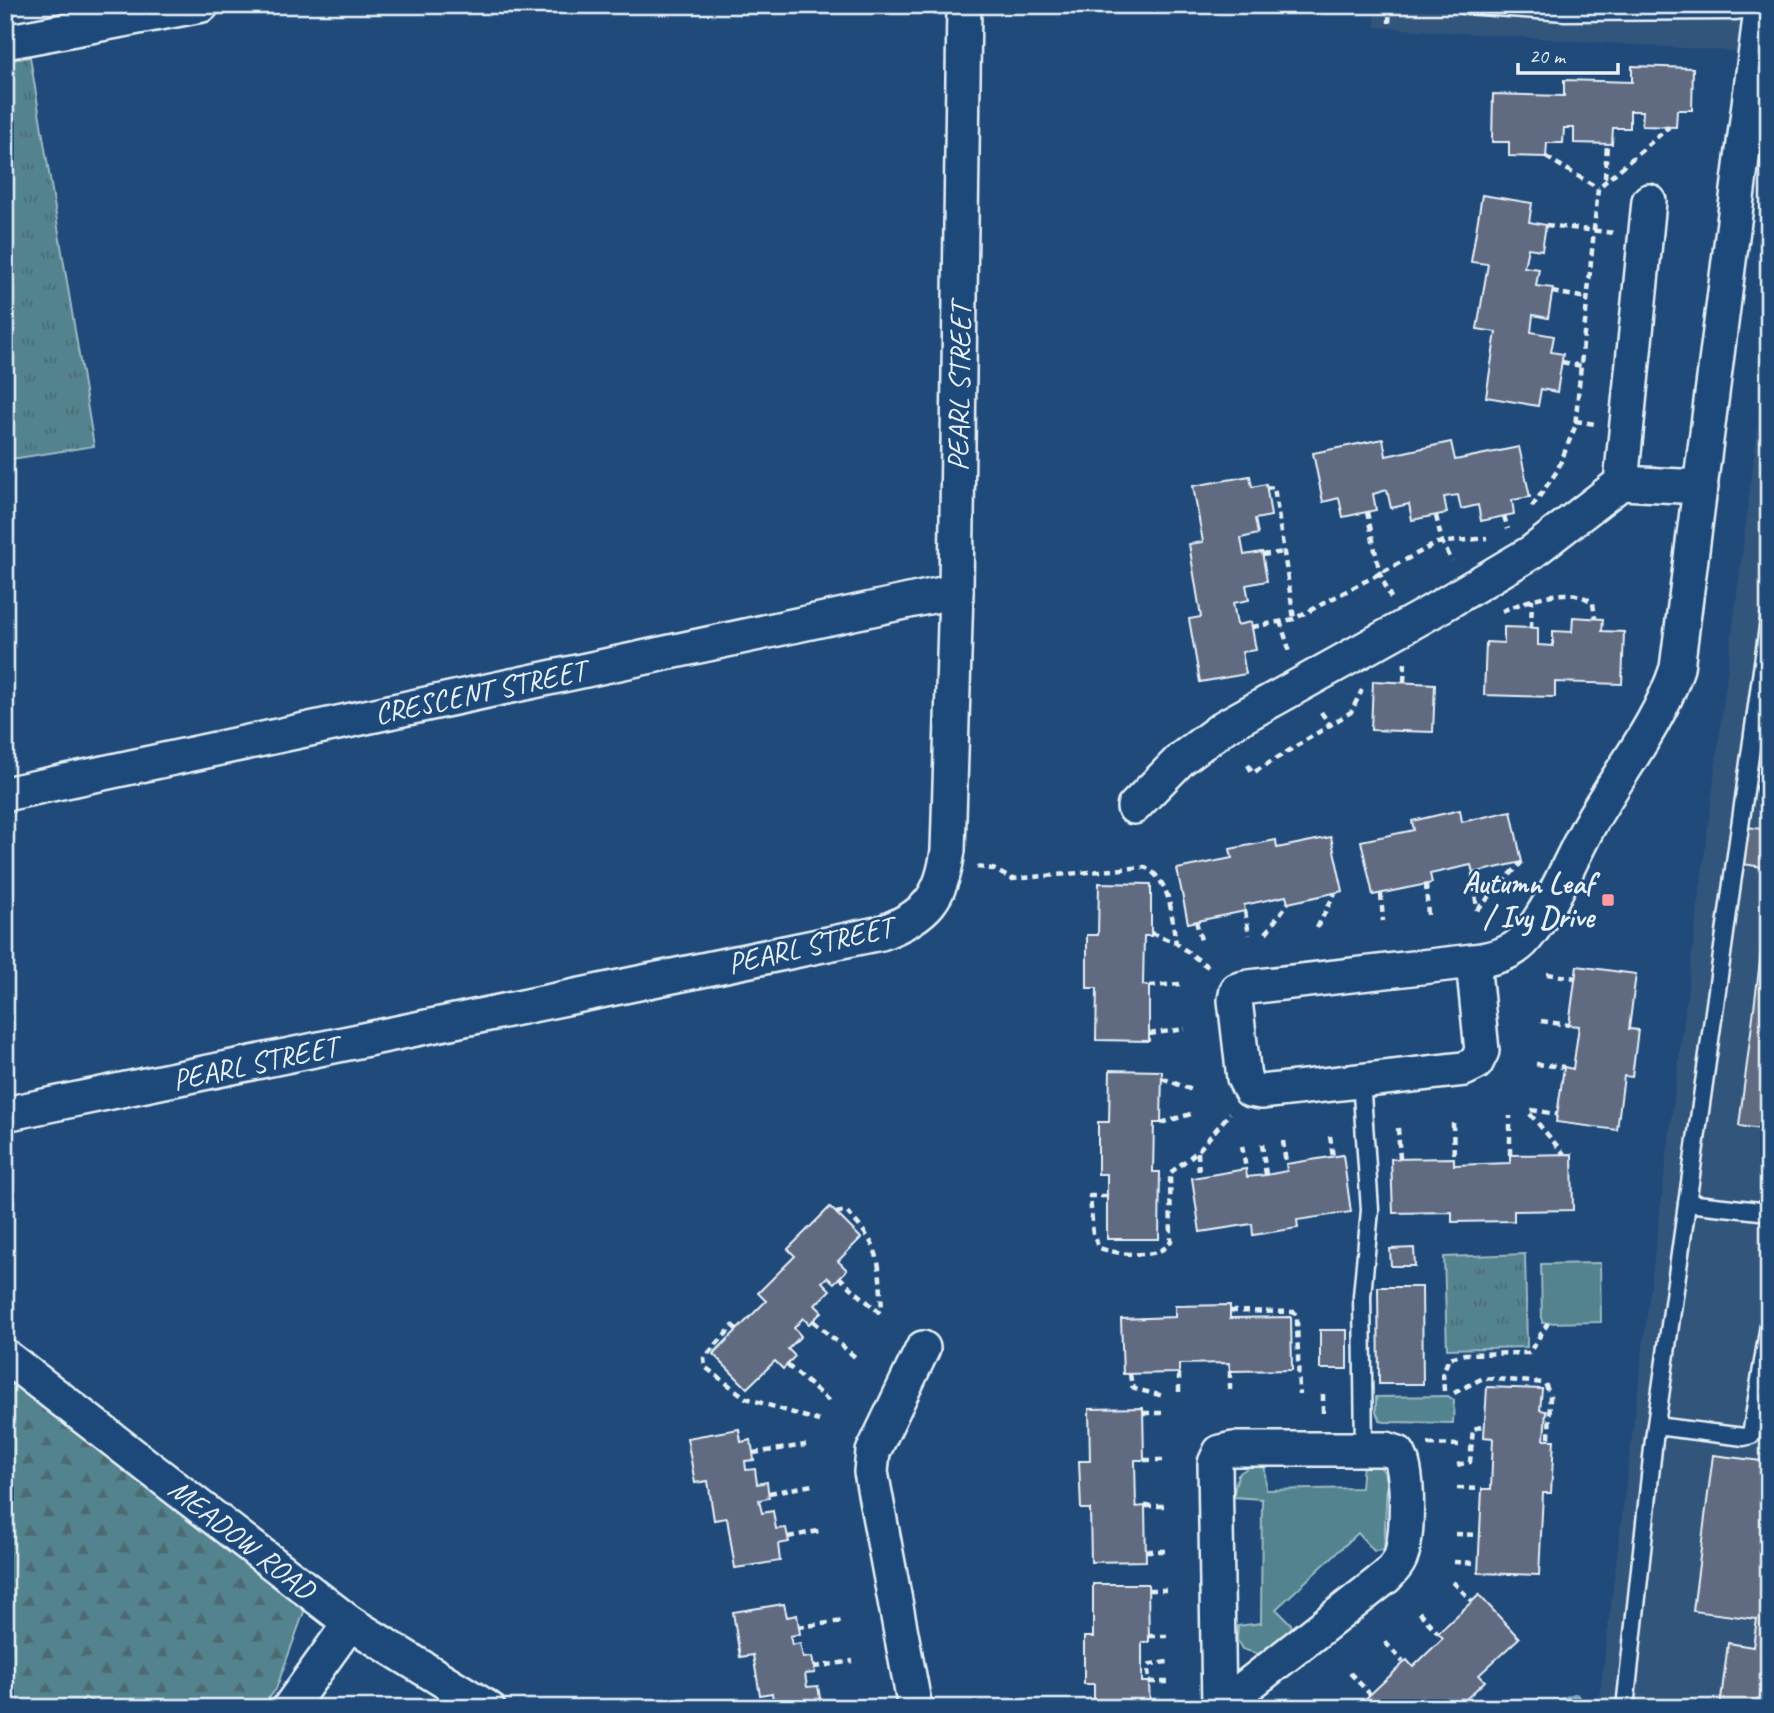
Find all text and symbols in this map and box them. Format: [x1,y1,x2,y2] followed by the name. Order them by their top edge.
[1518,32,1618,76] scale bar
[1529,43,1567,69] text: 20 m
[939,296,980,471] street label: PEARL STREET
[371,650,595,733] street label: CRESCENT STREET
[1462,864,1601,937] place label: Autumn Leaf / Ivy Drive
[1600,892,1616,908] marker: Autumn Leaf / Ivy Drive
[724,906,902,982] street label: PEARL STREET
[169,1026,347,1099] street label: PEARL STREET
[161,1470,325,1610] street label: MEADOW ROAD

